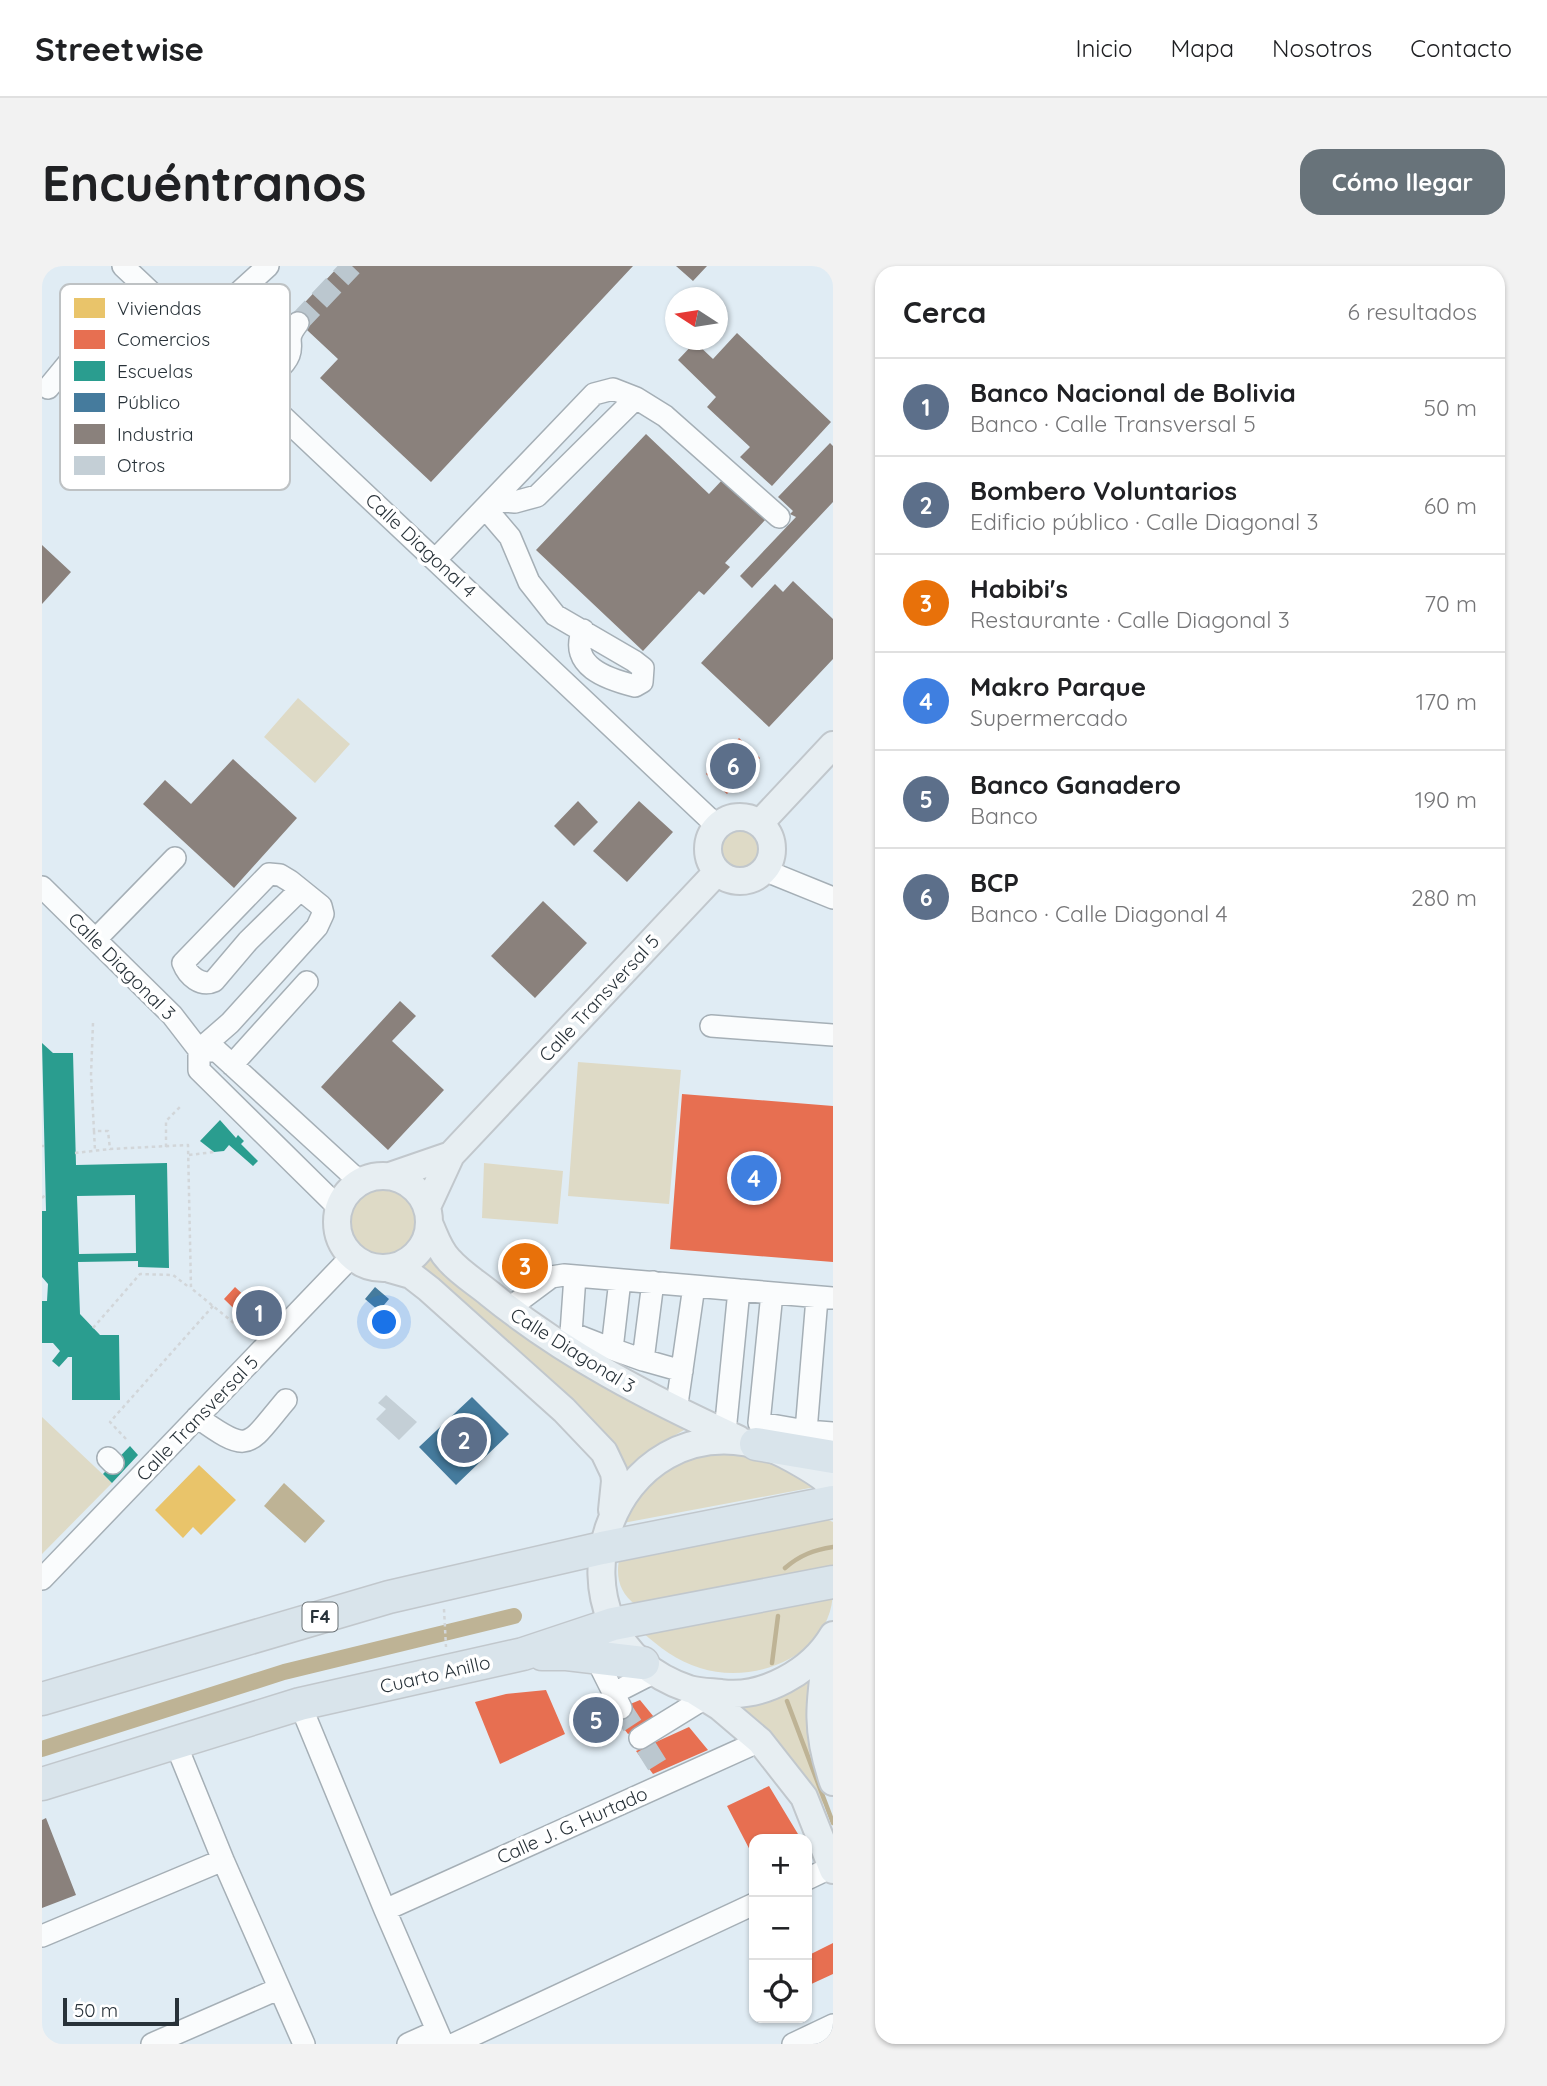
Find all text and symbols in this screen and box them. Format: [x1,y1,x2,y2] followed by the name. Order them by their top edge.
[35,28,204,69] text: Streetwise
[1075,33,1133,63] text: Inicio
[1171,33,1234,63] text: Mapa
[1272,33,1372,63] text: Nosotros
[1410,33,1512,63] text: Contacto
[1300,149,1505,215] button: Cómo llegar
[42,152,366,213] text: Encuéntranos
[60,284,290,490] legend
[665,287,728,350] north arrow
[903,293,986,331] text: Cerca
[117,296,202,320] text: Viviendas
[1348,297,1477,326] text: 6 resultados
[117,327,210,351] text: Comercios
[117,359,193,383] text: Escuelas
[970,376,1296,409] text: Banco Nacional de Bolivia
[117,390,180,414] text: Público
[922,393,930,422] text: 1
[1424,393,1477,422] text: 50 m
[970,409,1256,438] text: Banco · Calle Transversal 5
[117,422,194,446] text: Industria
[117,453,165,477] text: Otros
[970,474,1237,507] text: Bombero Voluntarios
[361,488,481,602] street label: Calle Diagonal 4
[919,491,933,520] text: 2
[1424,491,1477,520] text: 60 m
[970,507,1319,536] text: Edificio público · Calle Diagonal 3
[970,572,1068,605] text: Habibi's
[920,589,932,618] text: 3
[1424,589,1477,618] text: 70 m
[970,605,1290,634] text: Restaurante · Calle Diagonal 3
[970,670,1146,703] text: Makro Parque
[919,687,933,716] text: 4
[1416,687,1477,716] text: 170 m
[970,703,1128,732] text: Supermercado
[710,740,756,792] pin: 6
[970,768,1181,801] text: Banco Ganadero
[919,785,933,814] text: 5
[1415,785,1477,814] text: 190 m
[970,801,1038,830] text: Banco
[970,866,1019,899] text: BCP
[920,883,932,912] text: 6
[1411,883,1477,912] text: 280 m
[970,899,1228,928] text: Banco · Calle Diagonal 4
[63,907,181,1025] street label: Calle Diagonal 3
[534,929,664,1067] street label: Calle Transversal 5
[731,1152,777,1204] pin: 4
[502,1240,548,1292] pin: 3
[236,1287,282,1339] pin: 1
[506,1302,640,1398] street label: Calle Diagonal 3
[367,1305,401,1339] your location
[131,1350,263,1486] street label: Calle Transversal 5
[441,1414,487,1466] pin: 2
[302,1602,338,1632] road number: F4
[378,1650,492,1698] street label: Cuarto Anillo
[573,1694,619,1746] pin: 5
[493,1781,651,1869] street label: Calle J. G. Hurtado
[749,1834,812,2023] map controls
[749,1834,812,1897] button: +
[749,1897,812,1960] button: −
[749,1960,812,2023] button: locate
[63,1995,178,2027] scale bar
[74,1998,118,2022] text: 50 m

